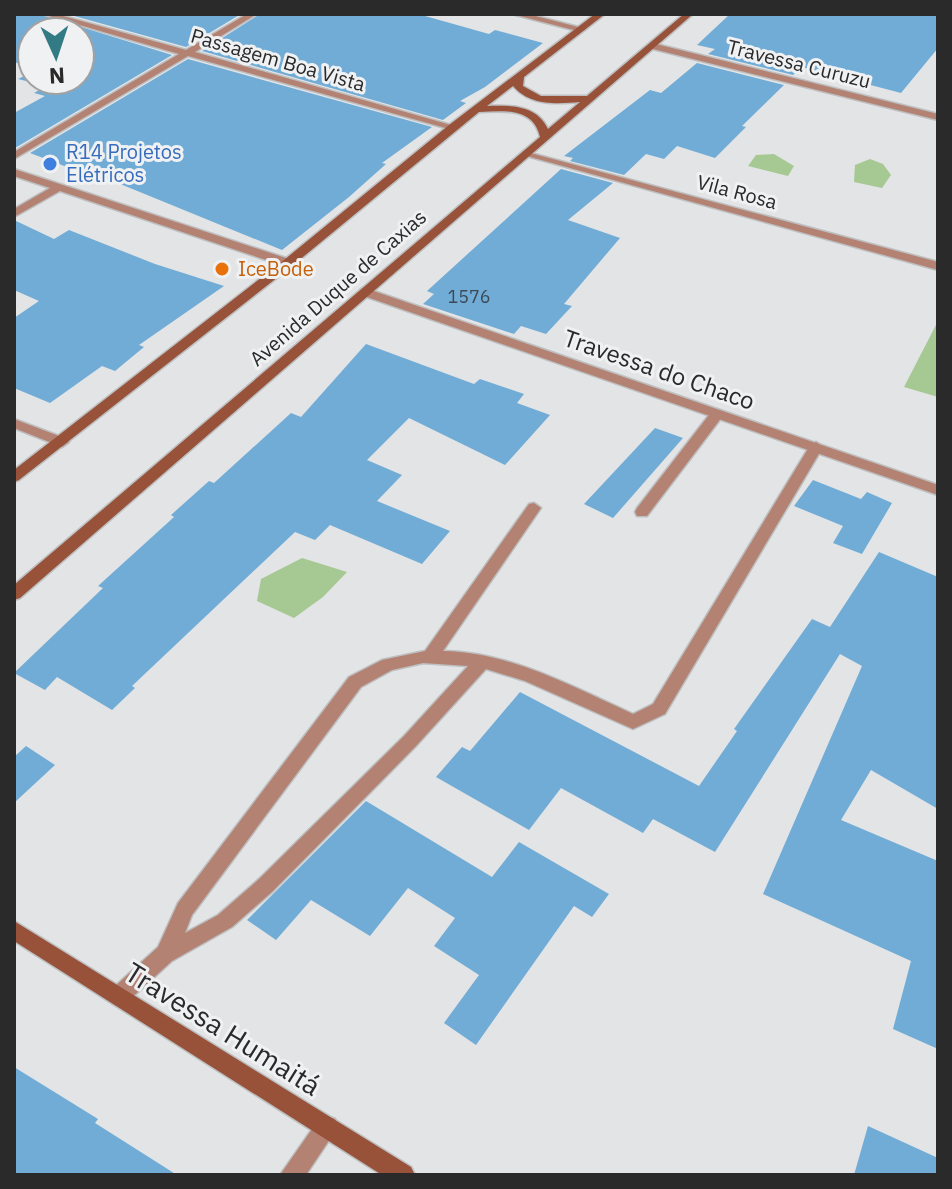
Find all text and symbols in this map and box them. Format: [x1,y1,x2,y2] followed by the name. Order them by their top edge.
[16,16,96,96] north arrow
[188,22,369,97] street label: Passagem Boa Vista
[725,33,874,94] street label: Travessa Curuzu
[48,62,66,91] text: N
[66,138,182,188] place label: R14 Projetos Elétricos
[41,155,59,173] marker: R14 Projetos Elétricos
[694,168,781,215] street label: Vila Rosa
[244,203,432,372] street label: Avenida Duque de Caxias
[238,255,314,282] place label: IceBode
[213,260,231,278] marker: IceBode
[447,285,491,308] house number: 1576
[559,321,759,417] street label: Travessa do Chaco
[118,954,328,1104] street label: Travessa Humaitá

